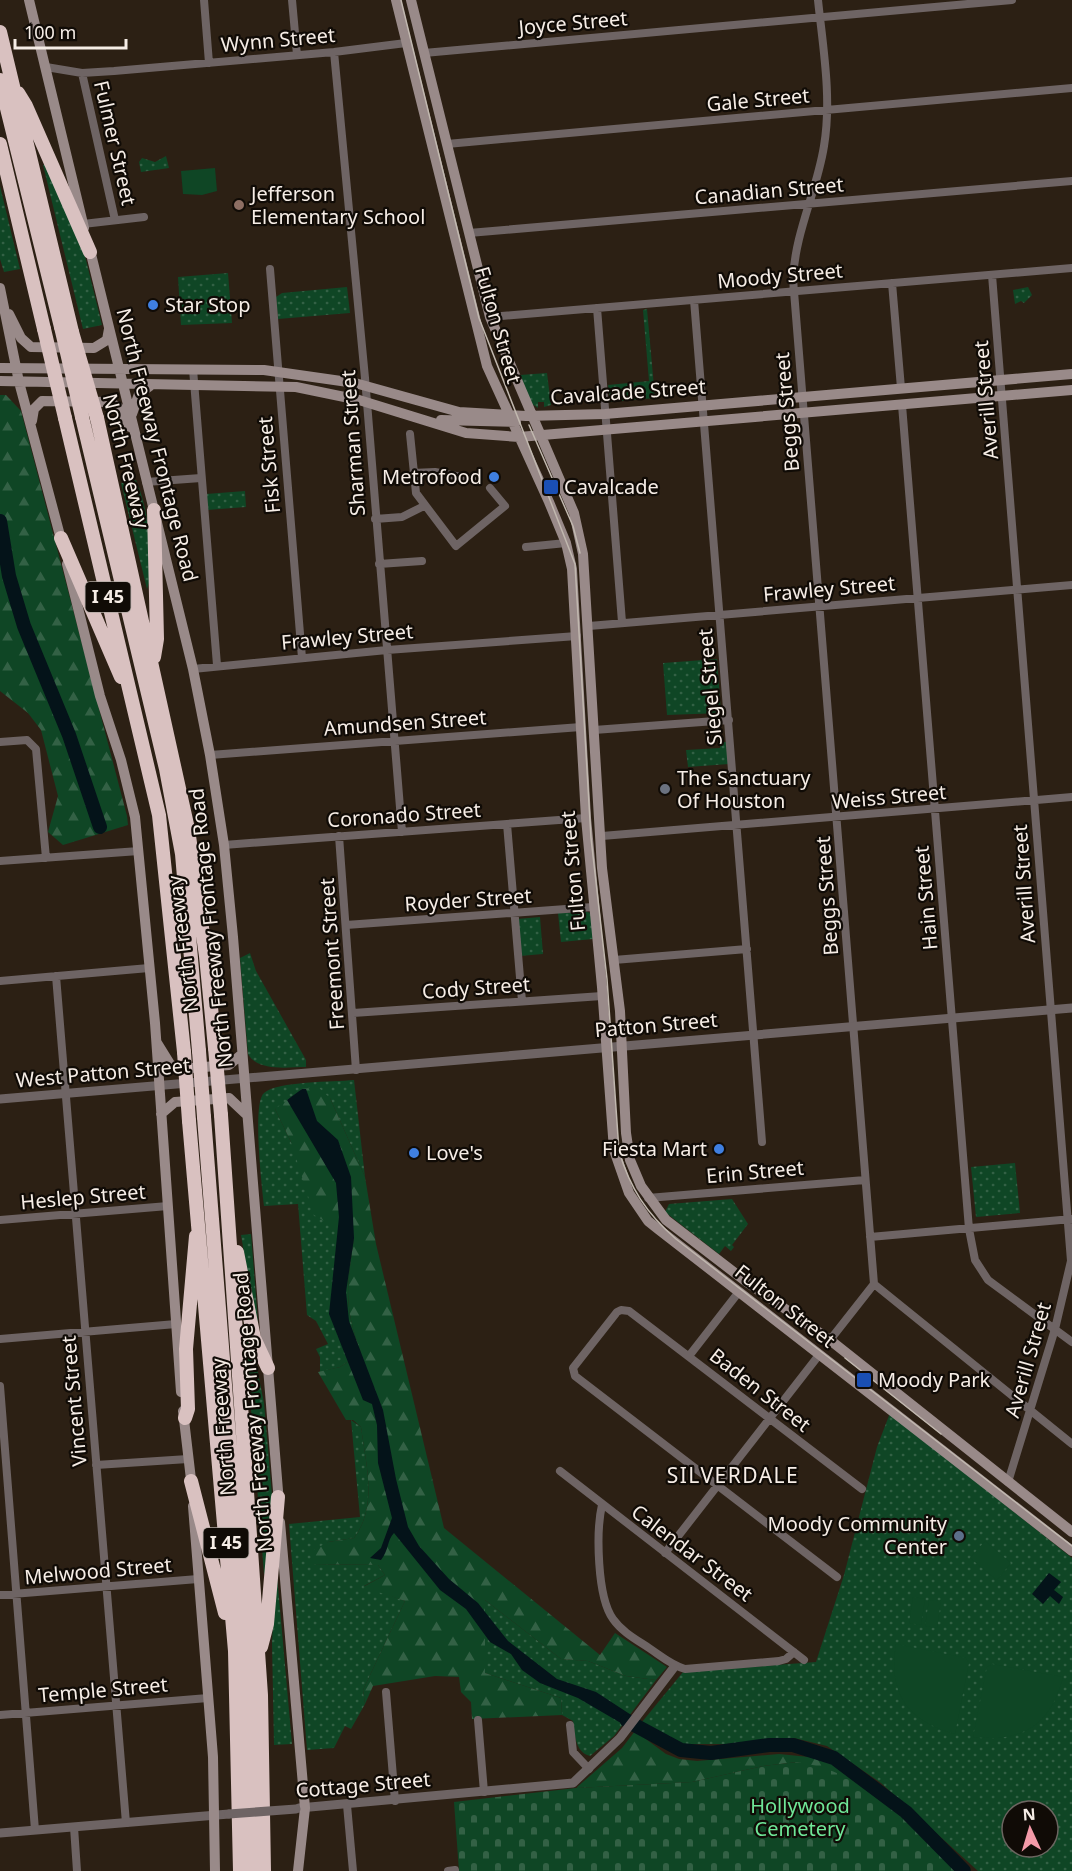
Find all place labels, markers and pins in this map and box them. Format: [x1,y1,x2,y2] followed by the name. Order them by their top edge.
[249,180,425,230] place label: Jefferson Elementary School
[232,198,246,212] marker: Jefferson Elementary School
[165,291,250,318] place label: Star Stop
[146,298,160,312] marker: Star Stop
[382,463,482,490] place label: Metrofood
[487,470,501,484] marker: Metrofood
[564,473,659,500] place label: Cavalcade
[542,478,560,496] marker: Cavalcade
[677,764,811,814] place label: The Sanctuary Of Houston
[658,782,672,796] marker: The Sanctuary Of Houston
[602,1135,707,1162] place label: Fiesta Mart
[426,1139,483,1166] place label: Love's
[712,1142,726,1156] marker: Fiesta Mart
[407,1146,421,1160] marker: Love's
[878,1366,991,1393] place label: Moody Park
[855,1371,873,1389] marker: Moody Park
[768,1510,948,1560] place label: Moody Community Center
[952,1529,966,1543] marker: Moody Community Center

